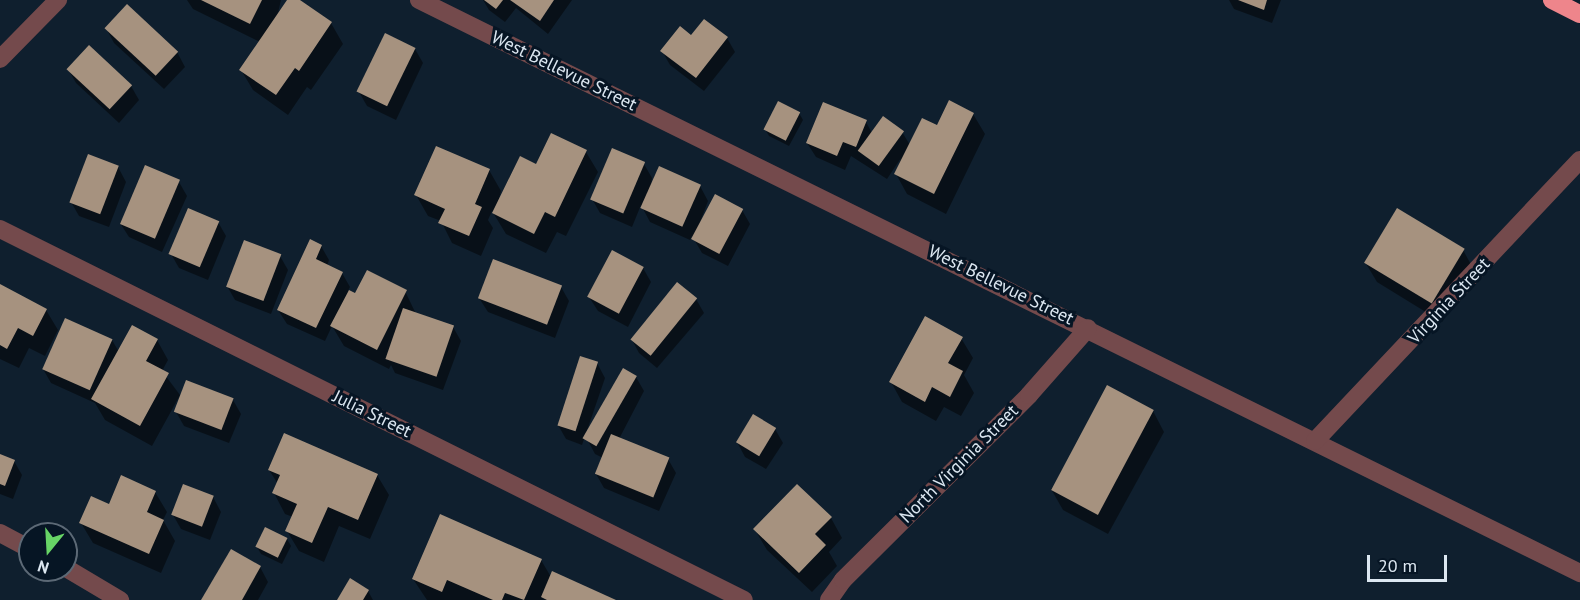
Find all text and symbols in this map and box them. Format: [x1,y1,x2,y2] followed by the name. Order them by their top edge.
[488,26,640,116] street label: West Bellevue Street
[925,240,1077,330] street label: West Bellevue Street
[1404,253,1494,349] street label: Virginia Street
[329,386,415,442] street label: Julia Street
[895,400,1023,528] street label: North Virginia Street
[18,522,78,582] north arrow
[1370,543,1450,581] scale bar
[1378,554,1417,577] text: 20 m
[35,556,51,578] text: N

